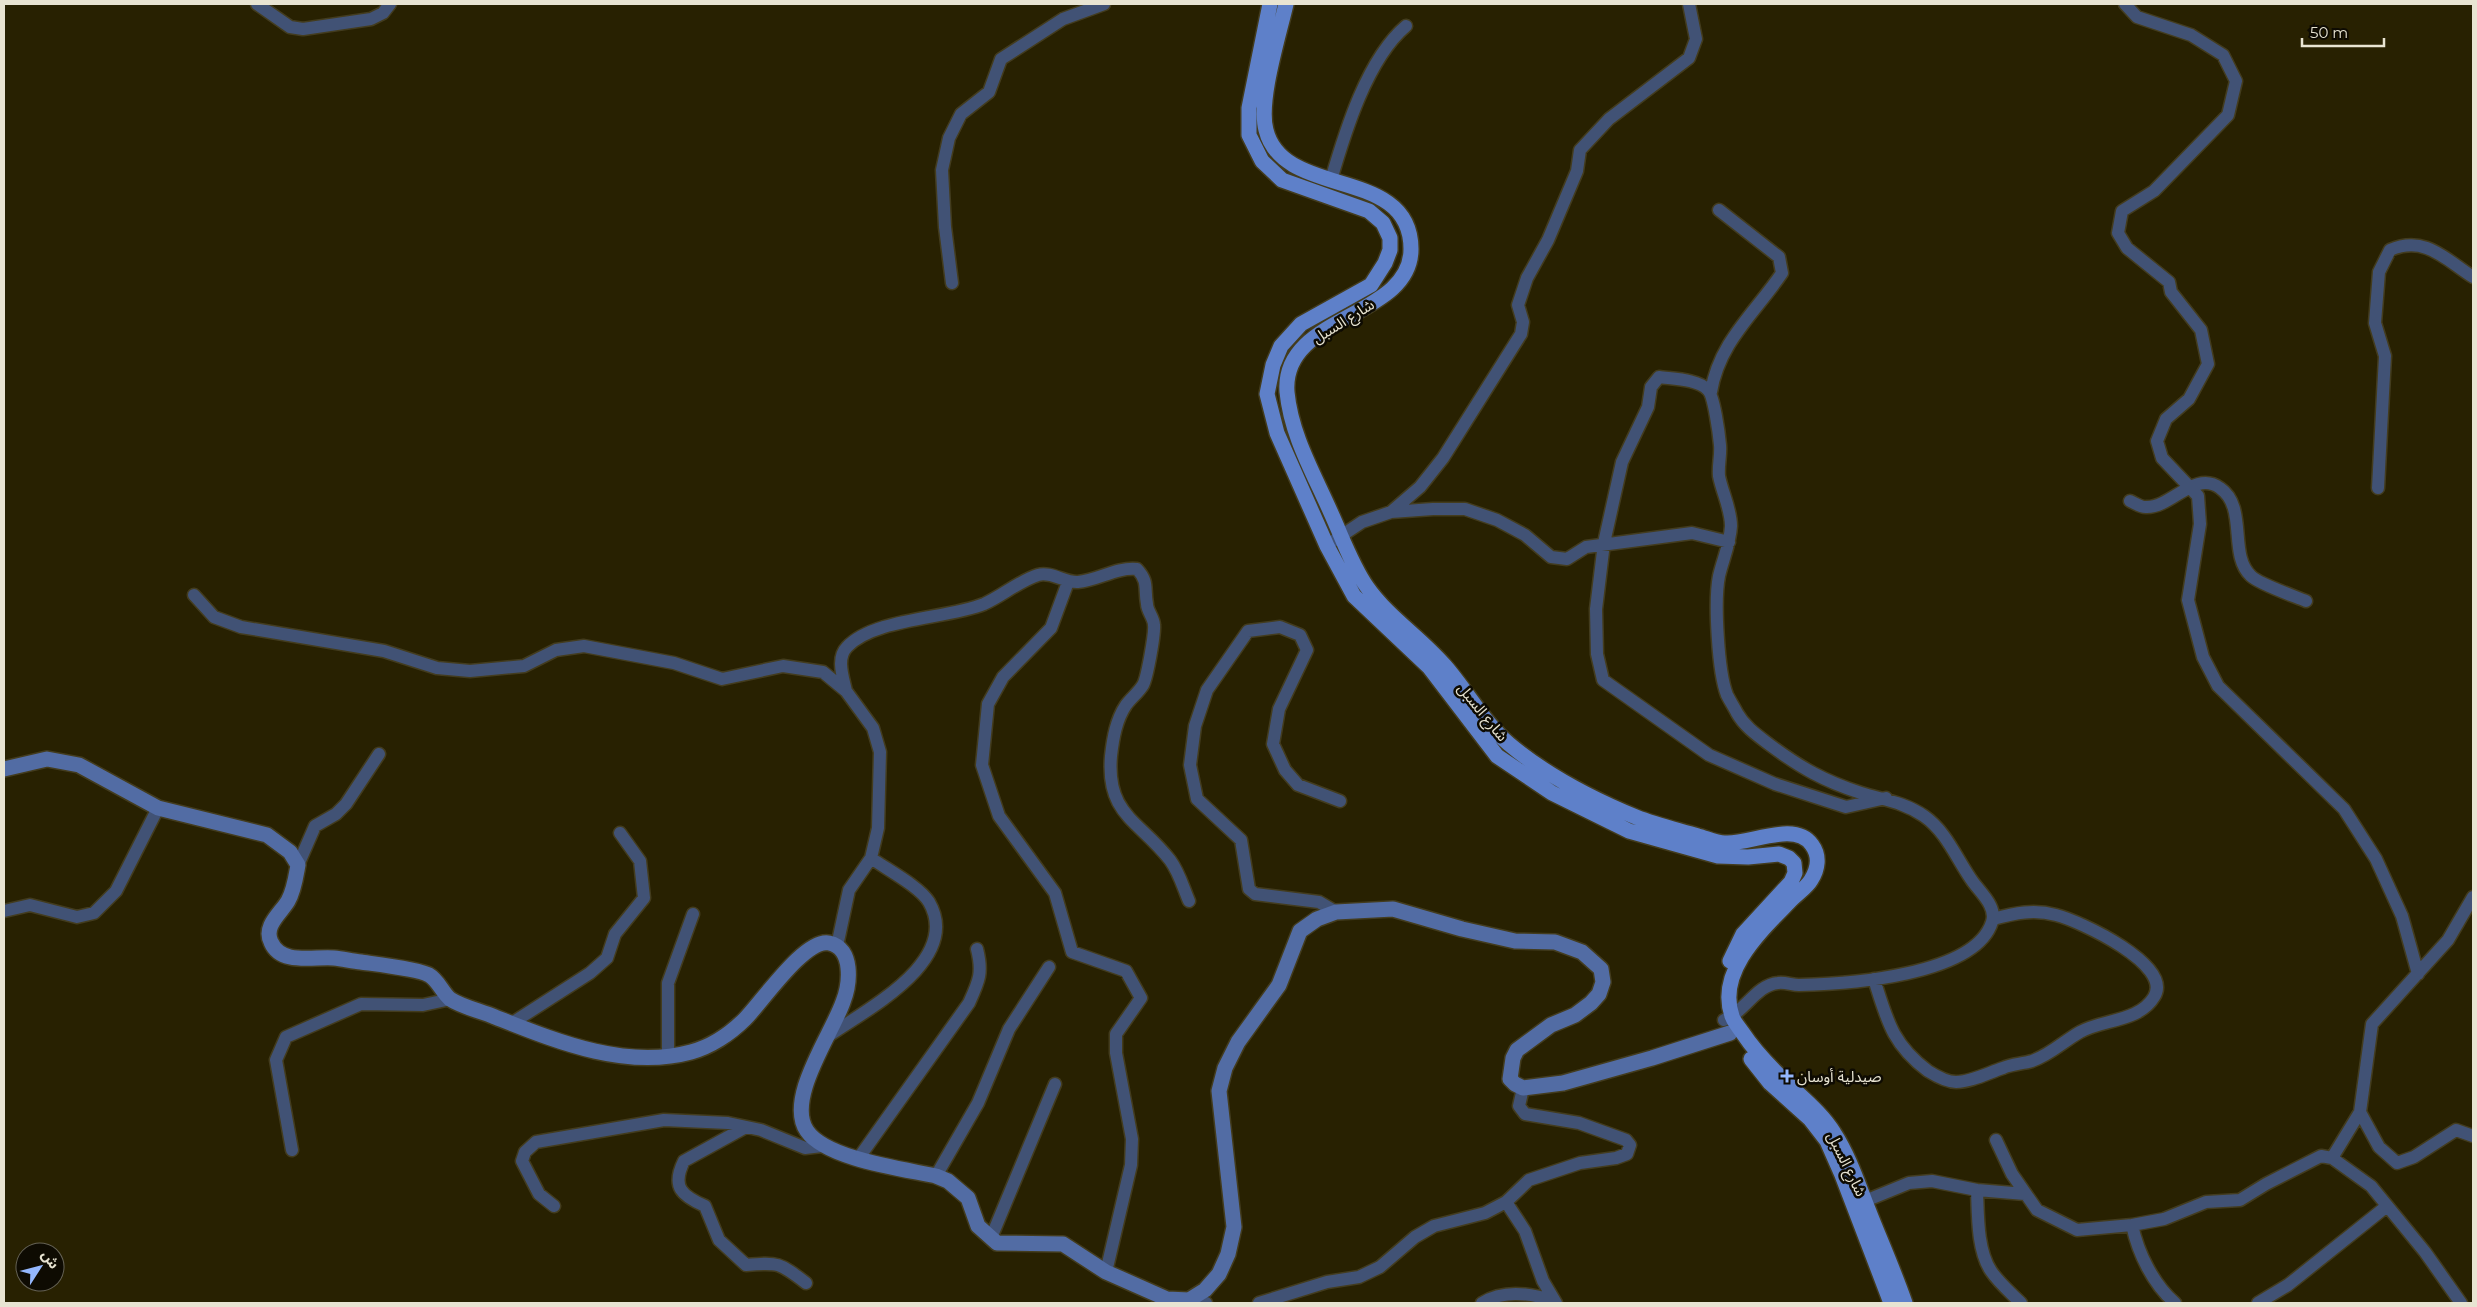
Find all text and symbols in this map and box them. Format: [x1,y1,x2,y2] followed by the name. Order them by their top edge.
[2302,15,2384,47] scale bar
[2310,23,2348,42] text: 50 m
[1309,294,1379,350] street label: شارع السبل
[1451,679,1512,747] street label: شارع السبل
[1797,1067,1881,1086] place label: صيدلية أوسان
[1781,1070,1793,1082] marker: صيدلية أوسان
[1821,1129,1871,1201] street label: شارع السبل
[15,1242,65,1292] north arrow
[38,1246,63,1272] text: ش

